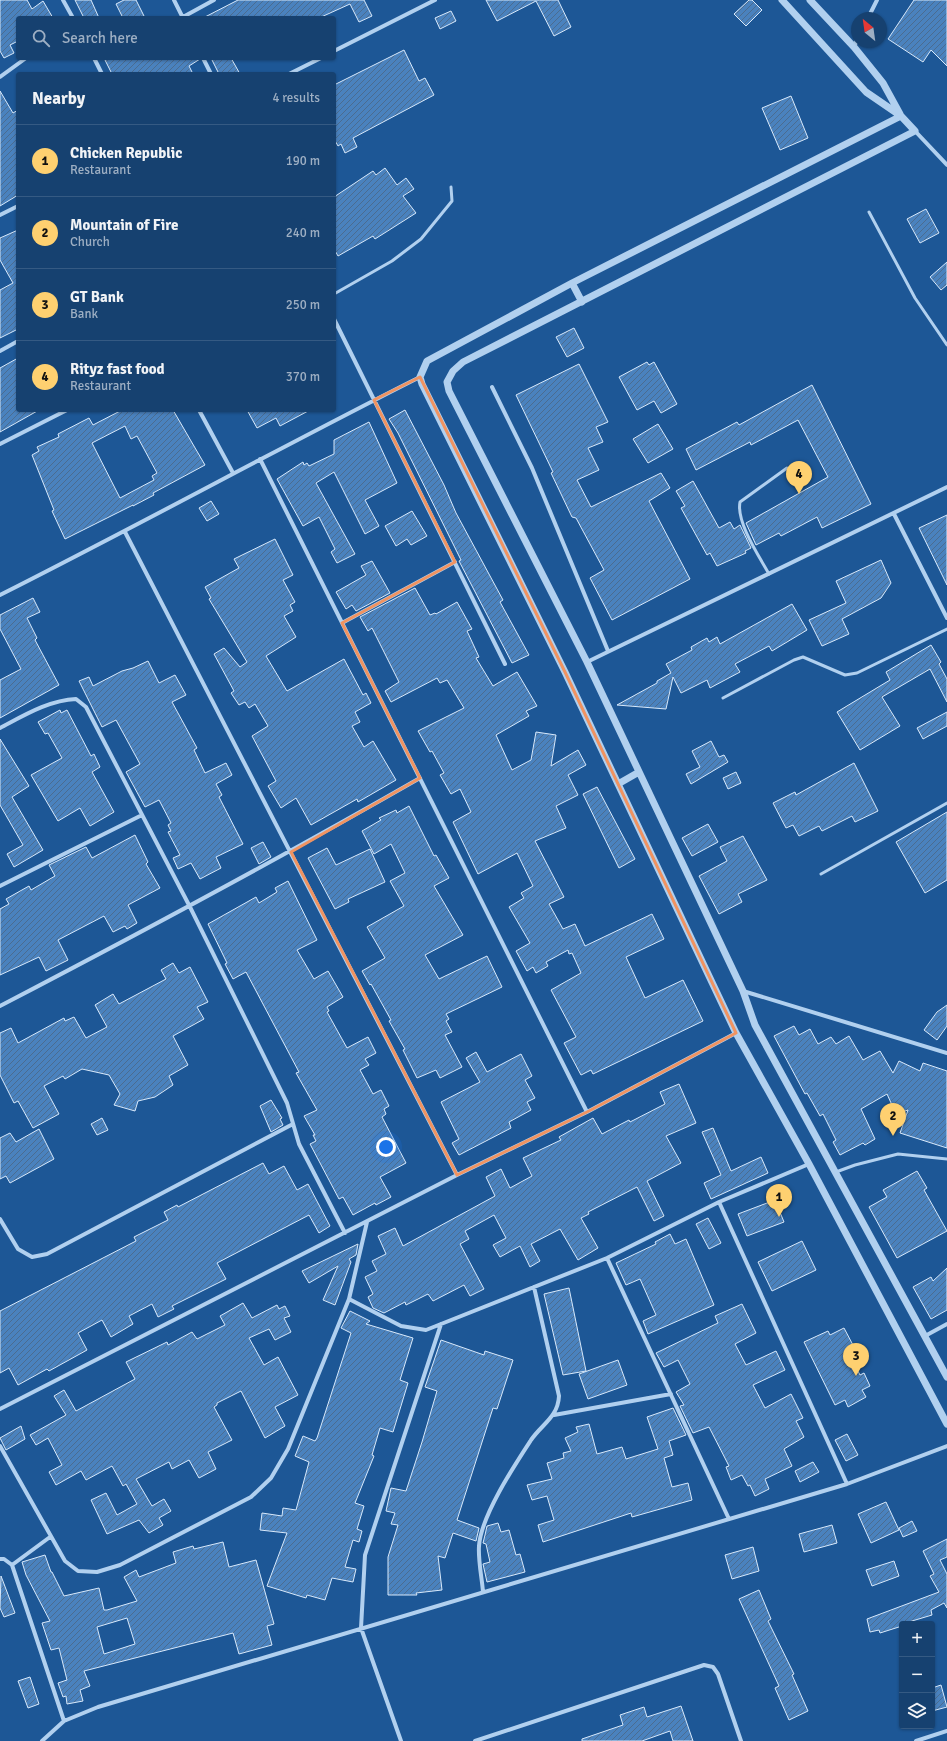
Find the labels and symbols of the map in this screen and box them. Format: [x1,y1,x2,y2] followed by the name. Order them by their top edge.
[851,12,887,48] north arrow
[786,461,812,494] pin: 4
[880,1103,906,1136] pin: 2
[376,1137,396,1157] your location
[766,1184,792,1217] pin: 1
[843,1343,869,1376] pin: 3

